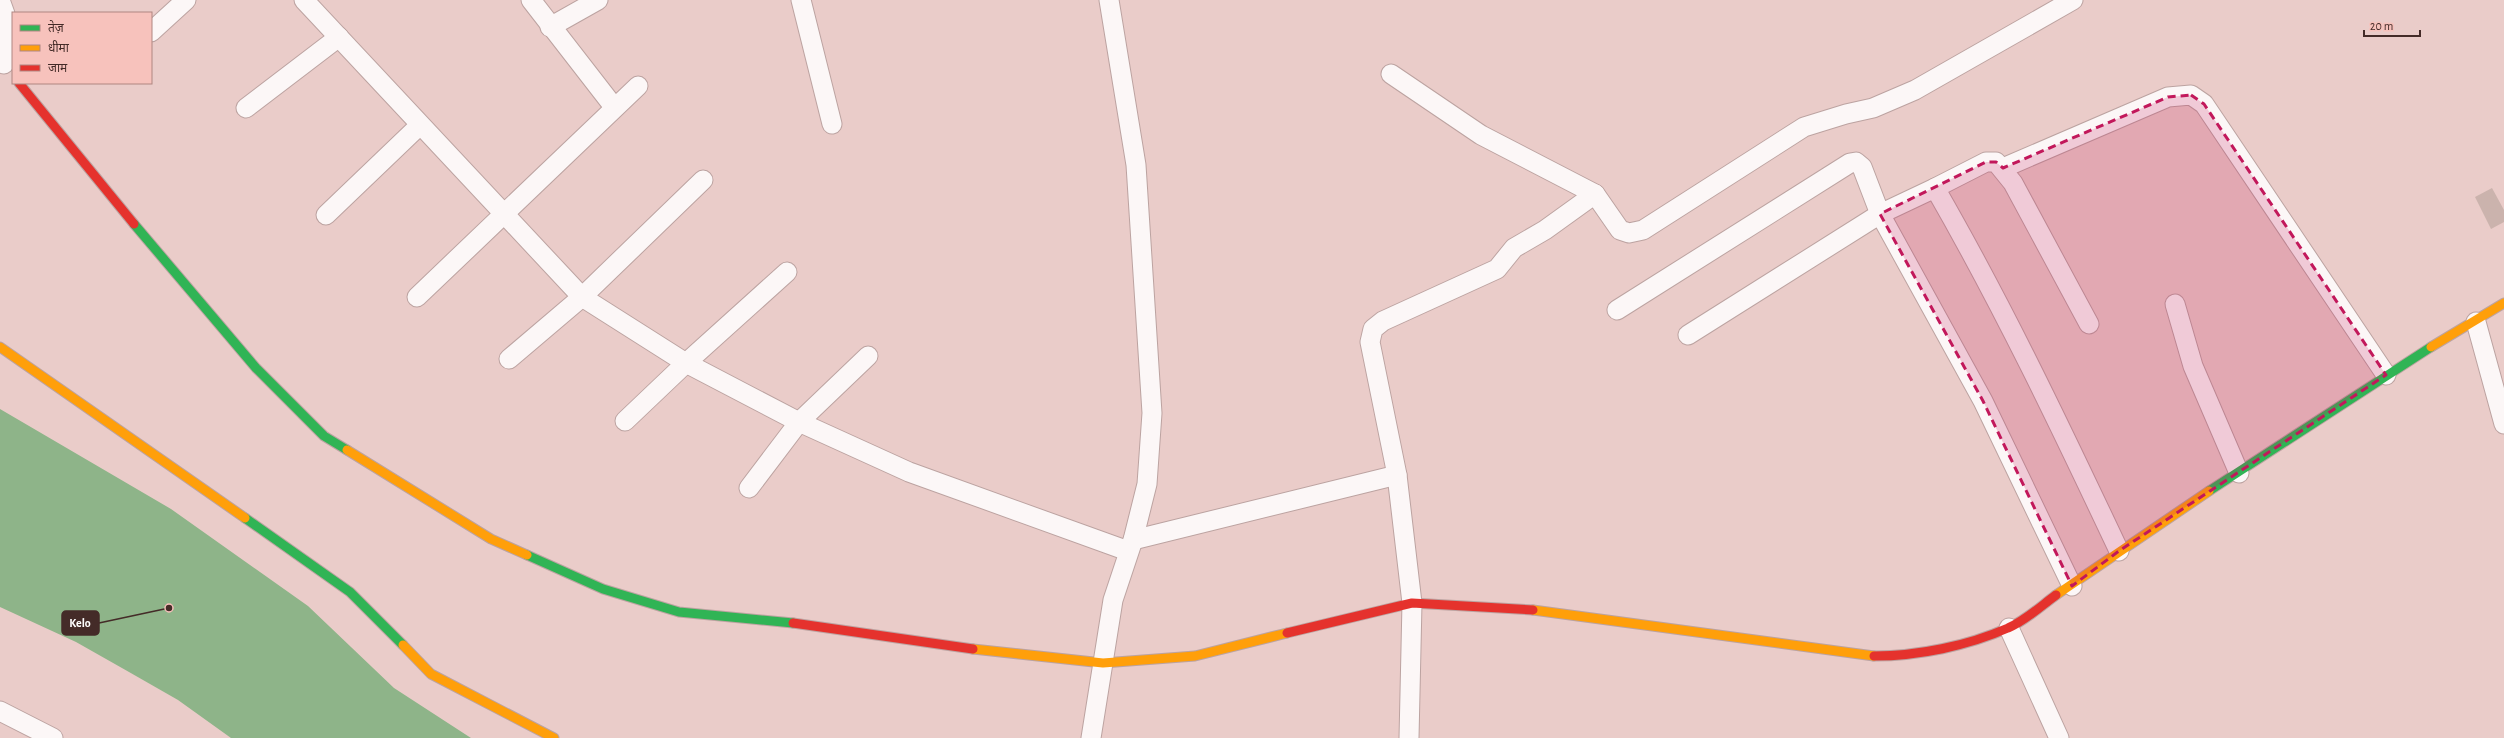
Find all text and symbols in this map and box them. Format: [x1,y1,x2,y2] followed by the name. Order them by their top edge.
[12,12,152,84] legend
[2364,12,2420,38] scale bar
[48,20,65,34] text: तेज़
[2370,20,2393,32] text: 20 m
[48,40,70,54] text: धीमा
[48,62,68,74] text: जाम
[62,611,99,635] callout: Kelo
[69,617,91,629] text: Kelo

